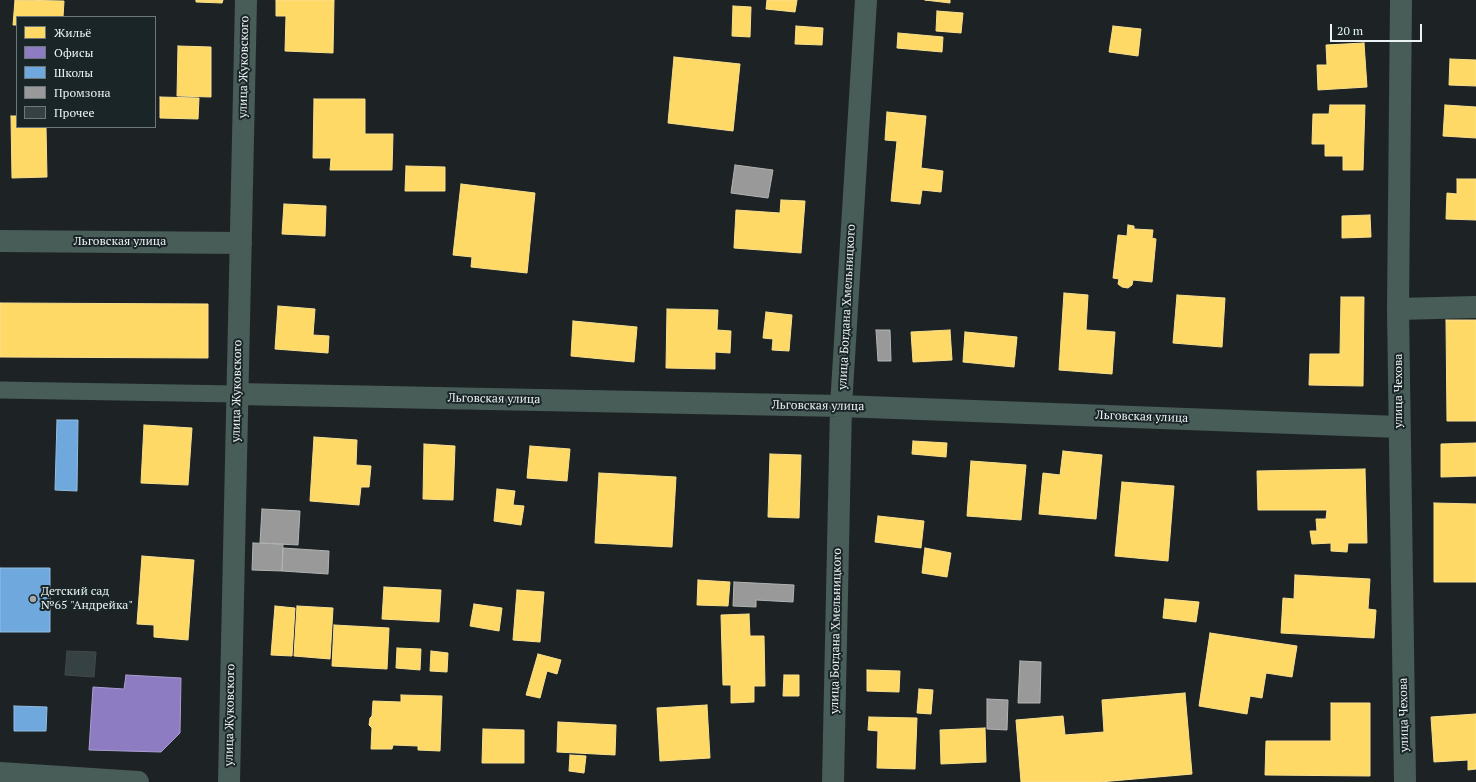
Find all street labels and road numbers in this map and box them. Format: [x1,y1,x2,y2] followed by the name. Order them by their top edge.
[236,16,252,118] street label: улица Жуковского
[835,224,859,390] street label: улица Богдана Хмельницкого
[74,235,166,249] street label: Льговская улица
[229,340,245,442] street label: улица Жуковского
[1392,354,1406,428] street label: улица Чехова
[448,391,540,407] street label: Льговская улица
[772,398,864,414] street label: Льговская улица
[1095,408,1189,426] street label: Льговская улица
[827,548,845,714] street label: улица Богдана Хмельницкого
[222,664,238,766] street label: улица Жуковского
[1396,678,1412,752] street label: улица Чехова

